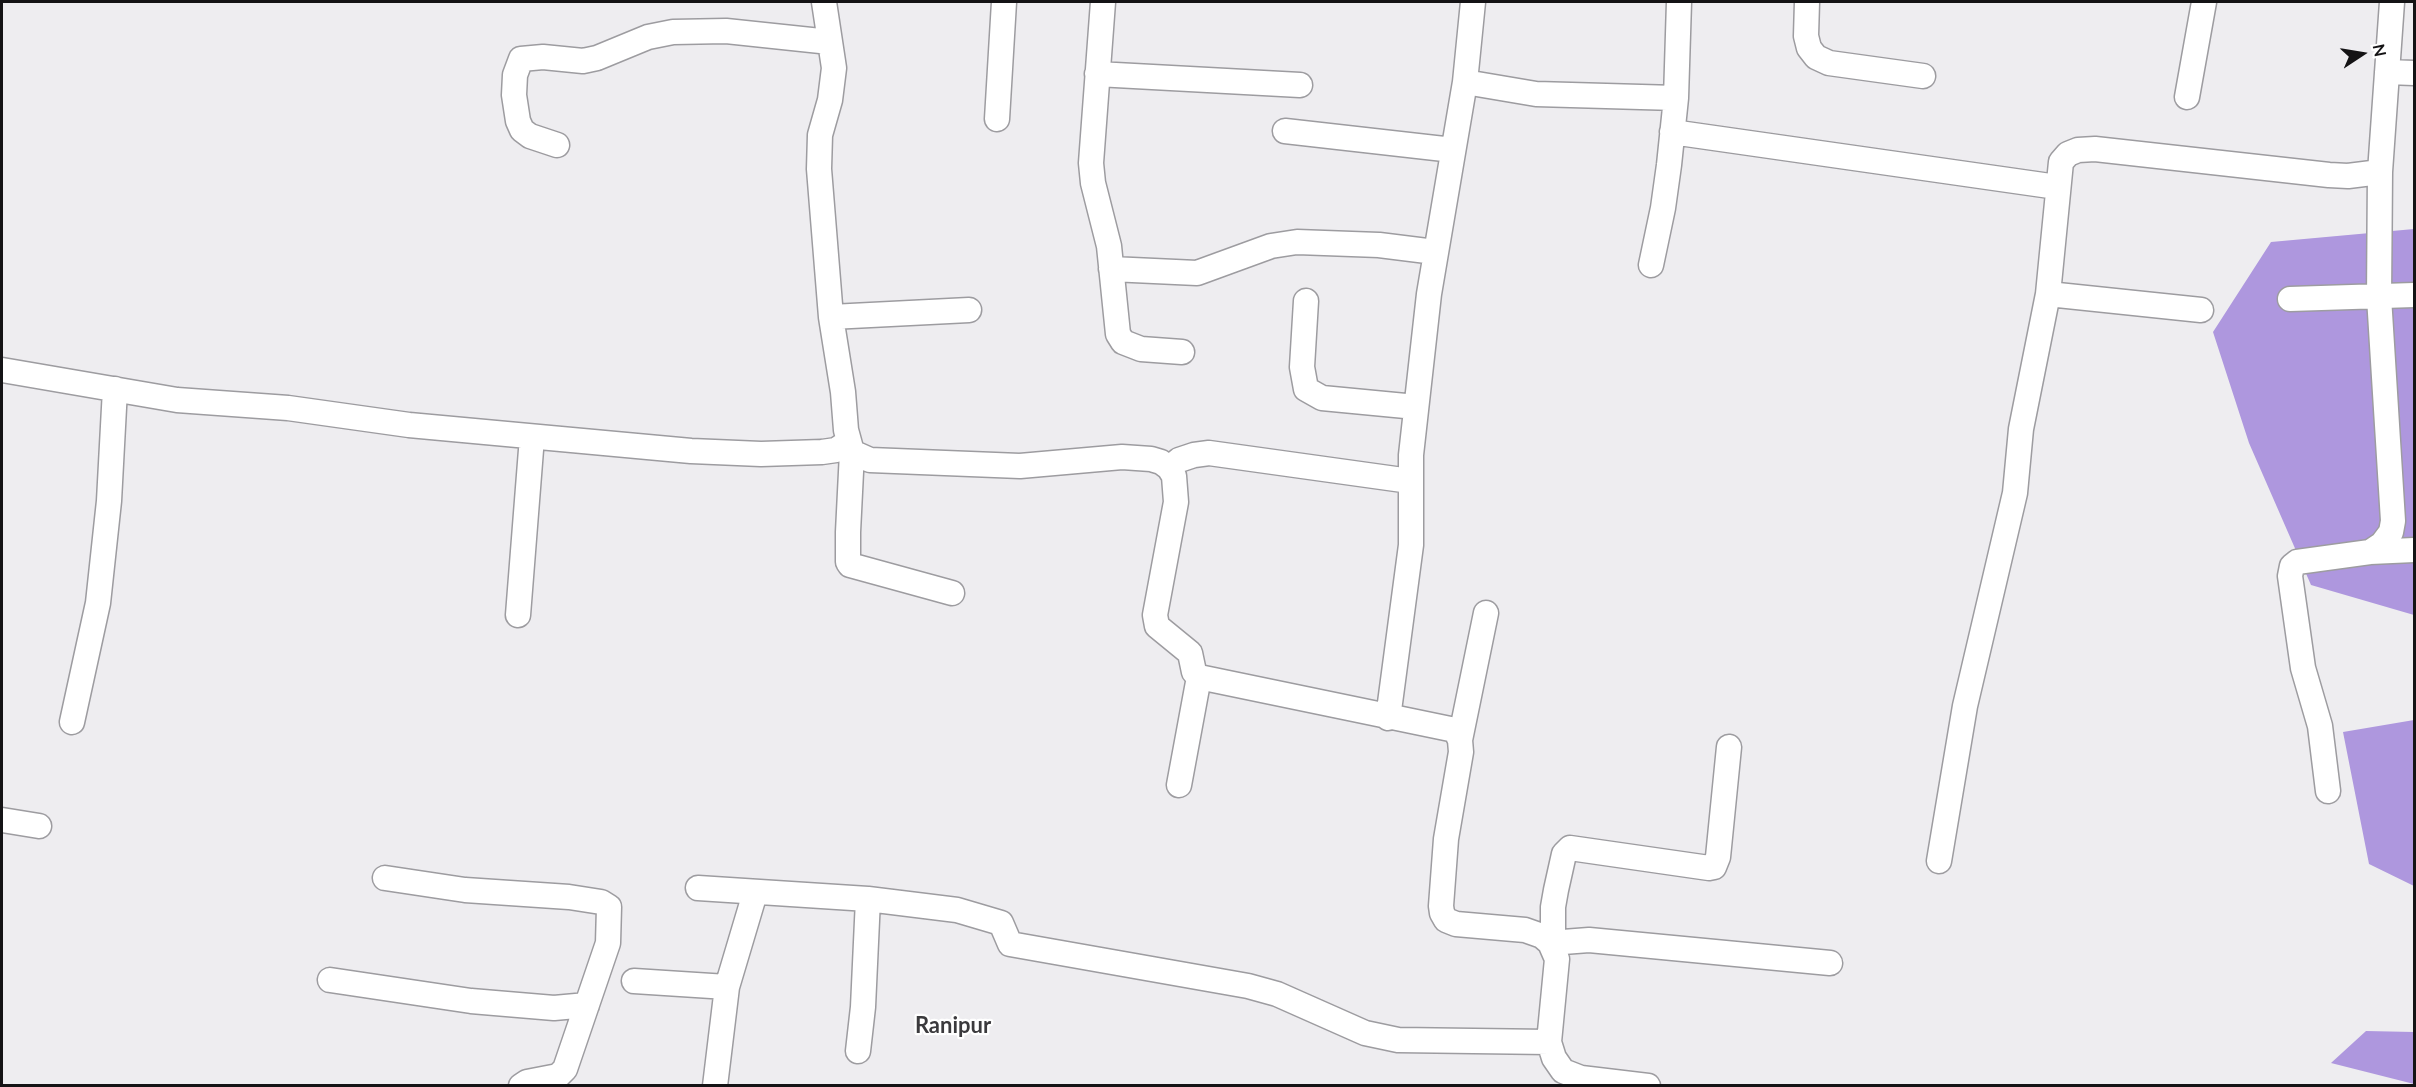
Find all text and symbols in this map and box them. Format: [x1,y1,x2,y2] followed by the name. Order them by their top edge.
[2332,24,2392,84] north arrow
[2370,42,2391,58] text: N
[915,1013,991,1039] district label: Ranipur

